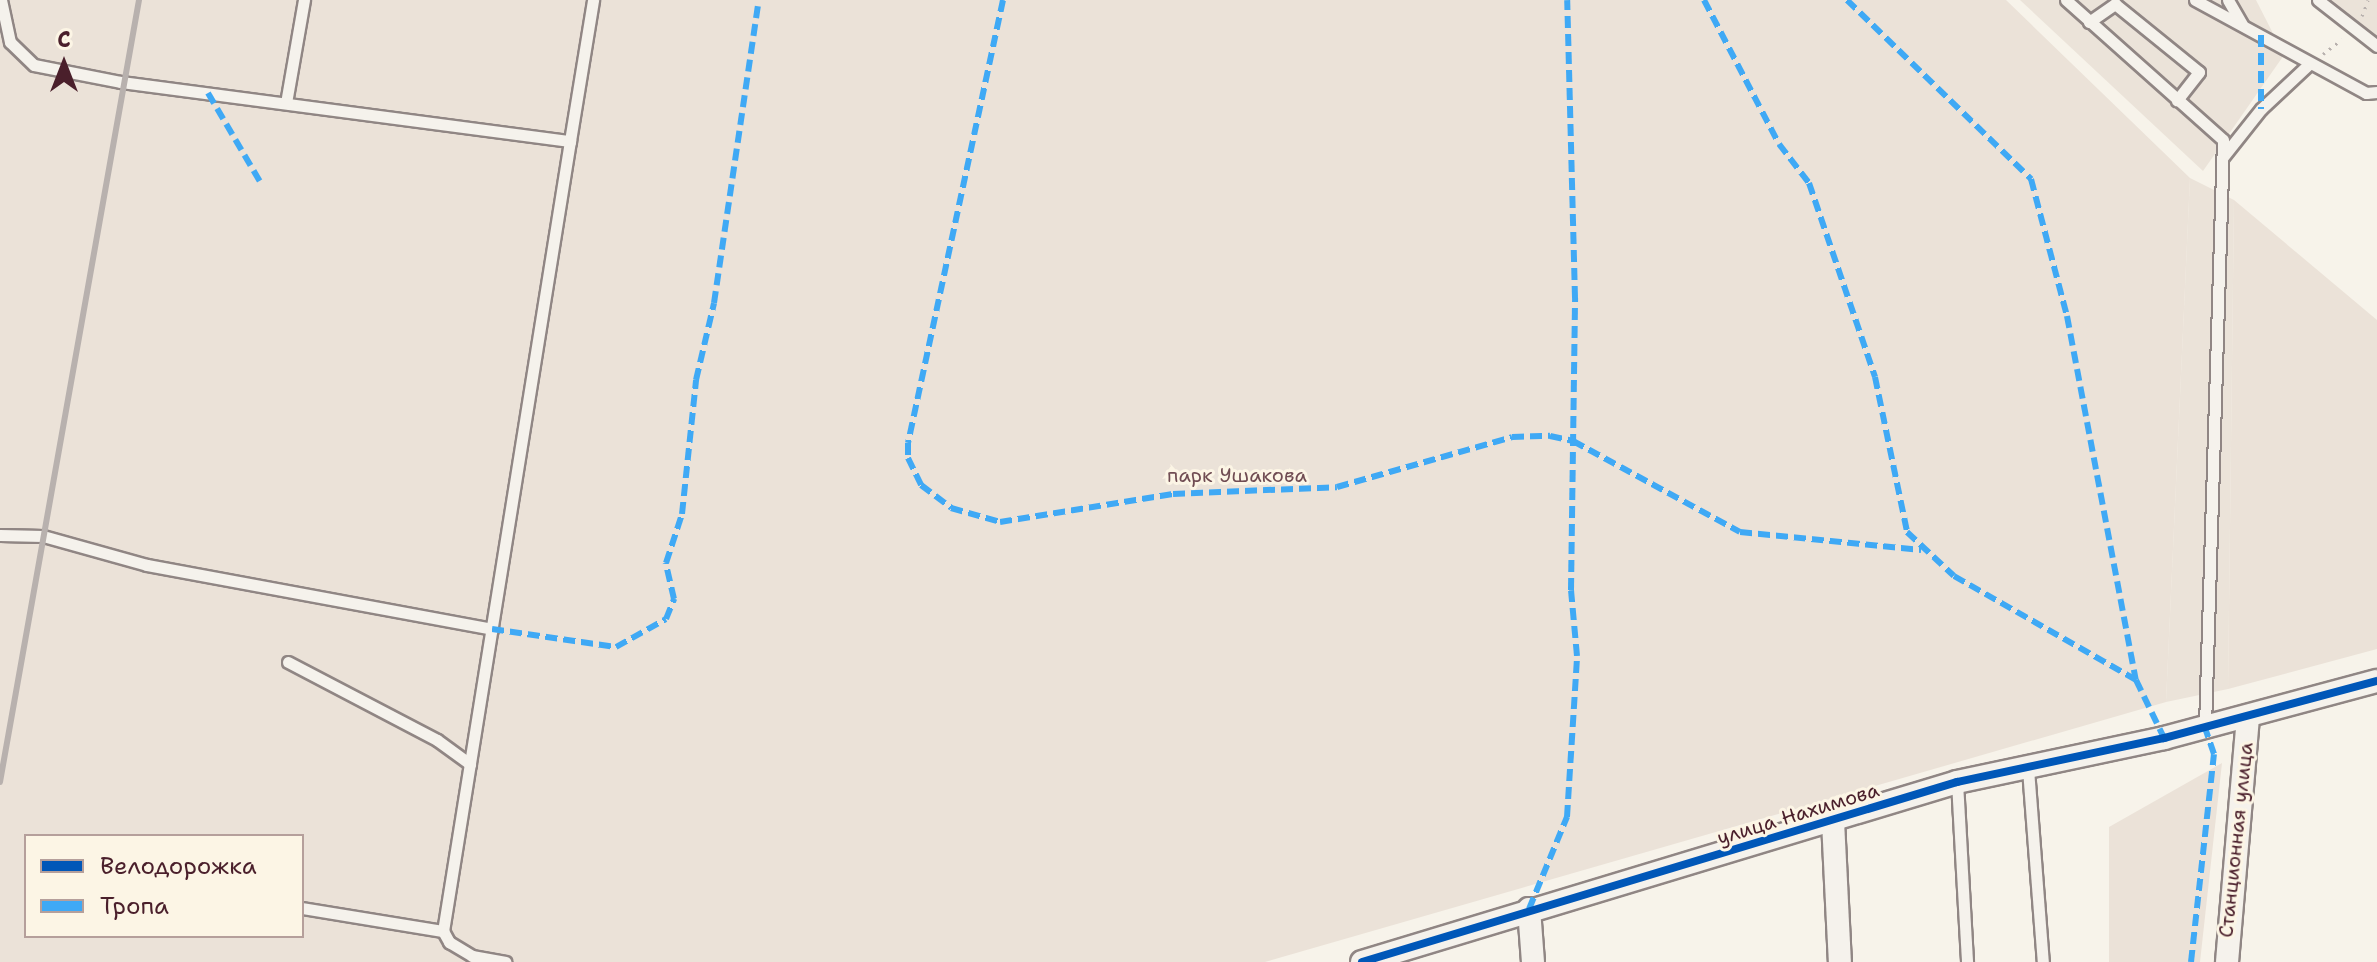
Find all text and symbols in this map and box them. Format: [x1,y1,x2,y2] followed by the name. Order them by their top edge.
[24,24,104,104] north arrow
[57,25,71,54] text: С
[1167,463,1307,487] park label: парк Ушакова
[2214,741,2258,939] street label: Станционная улица
[1714,778,1882,850] street label: улица Нахимова
[24,834,304,938] legend
[100,850,257,882] text: Велодорожка
[100,890,169,922] text: Тропа

